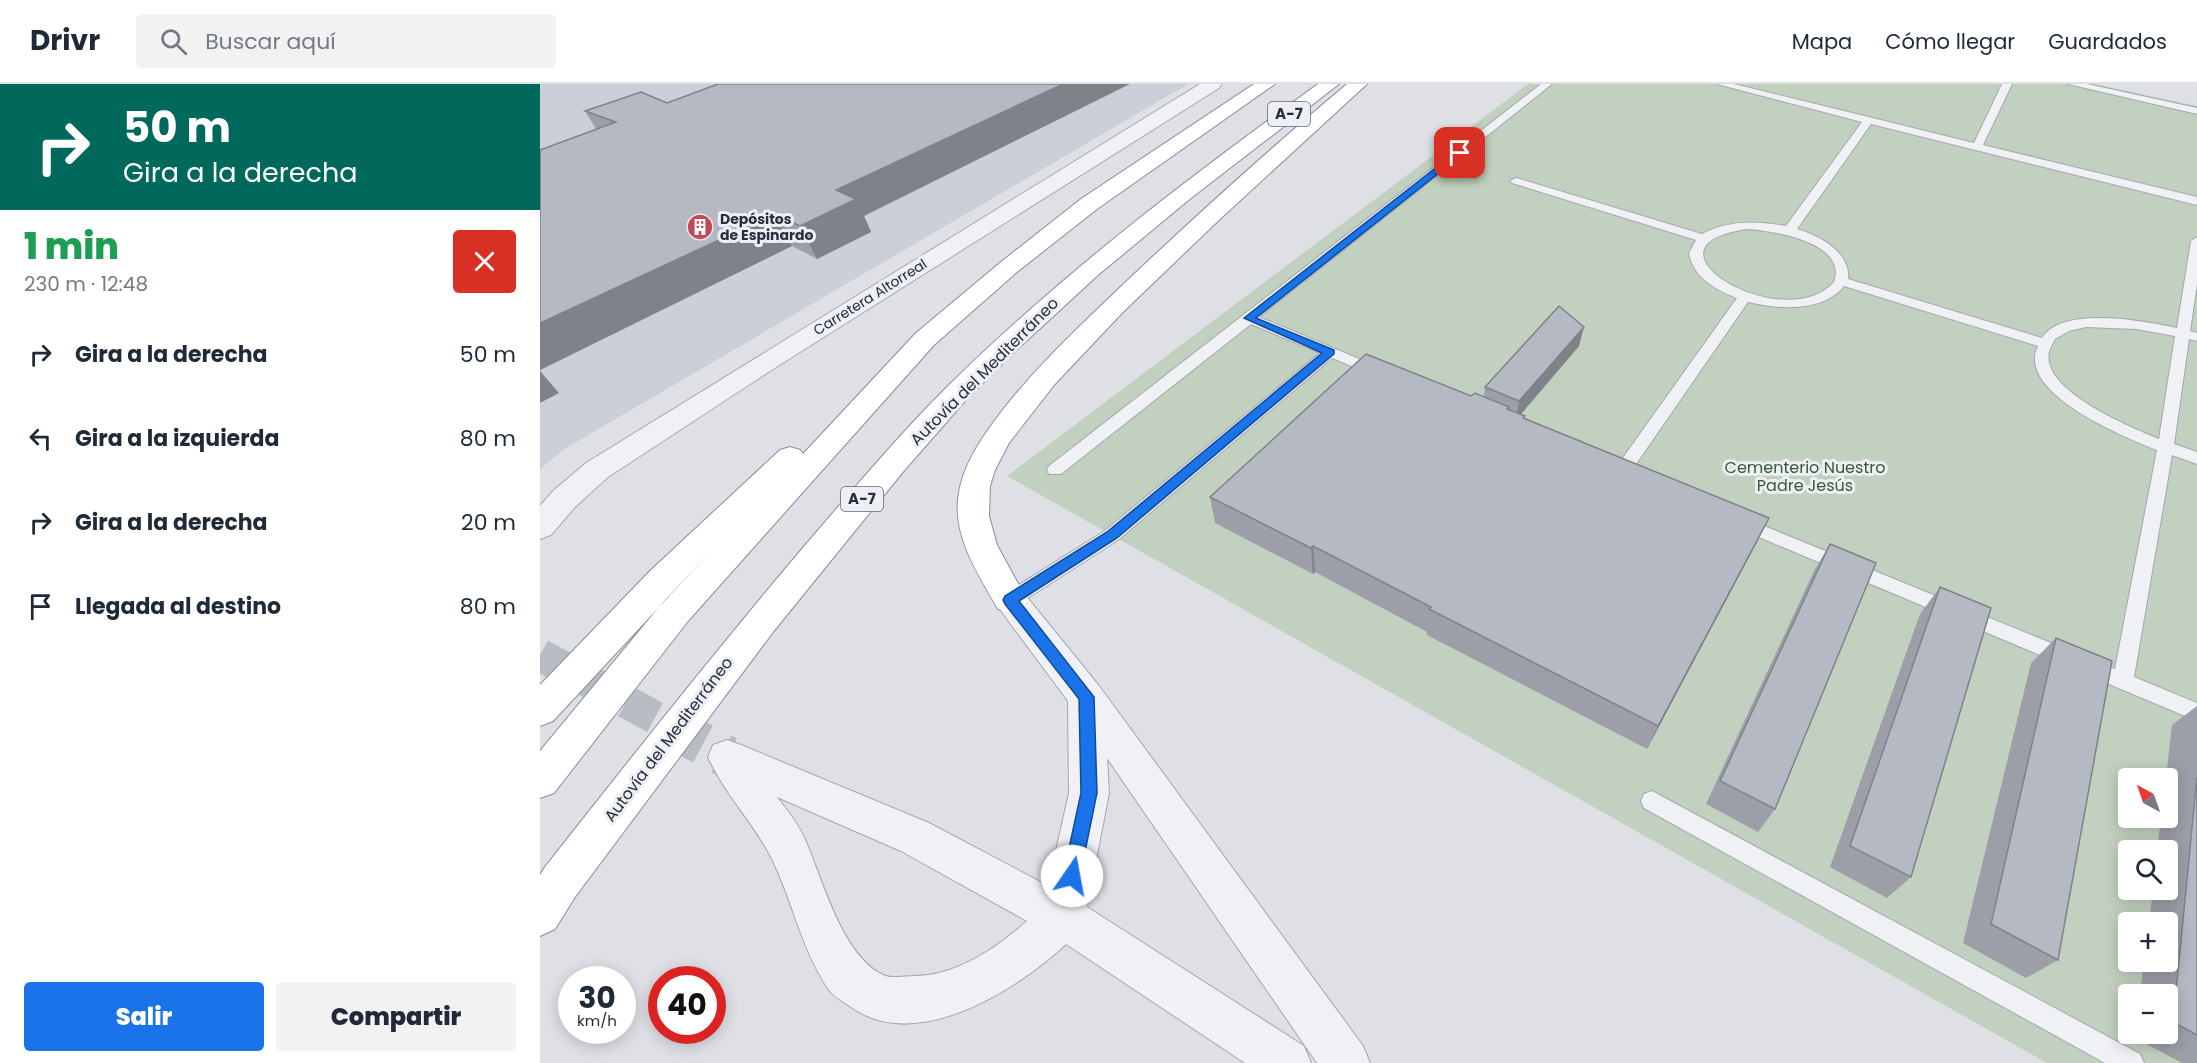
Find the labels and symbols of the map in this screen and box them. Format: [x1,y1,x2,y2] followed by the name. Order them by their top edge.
[1268,102,1310,126] road number: A-7
[1434,127,1485,178] pin
[720,209,814,245] place label: Depósitos de Espinardo
[685,212,715,242] building icon: Depósitos de Espinardo
[809,254,931,340] street label: Carretera Altorreal
[905,292,1064,451] street label: Autovía del Mediterráneo
[1725,456,1885,497] park label: Cementerio Nuestro Padre Jesús
[841,487,883,511] road number: A-7
[599,652,738,827] street label: Autovía del Mediterráneo
[2118,768,2178,828] north arrow
[1040,844,1104,908] position arrow
[648,966,726,1044] speed limit sign: 40

